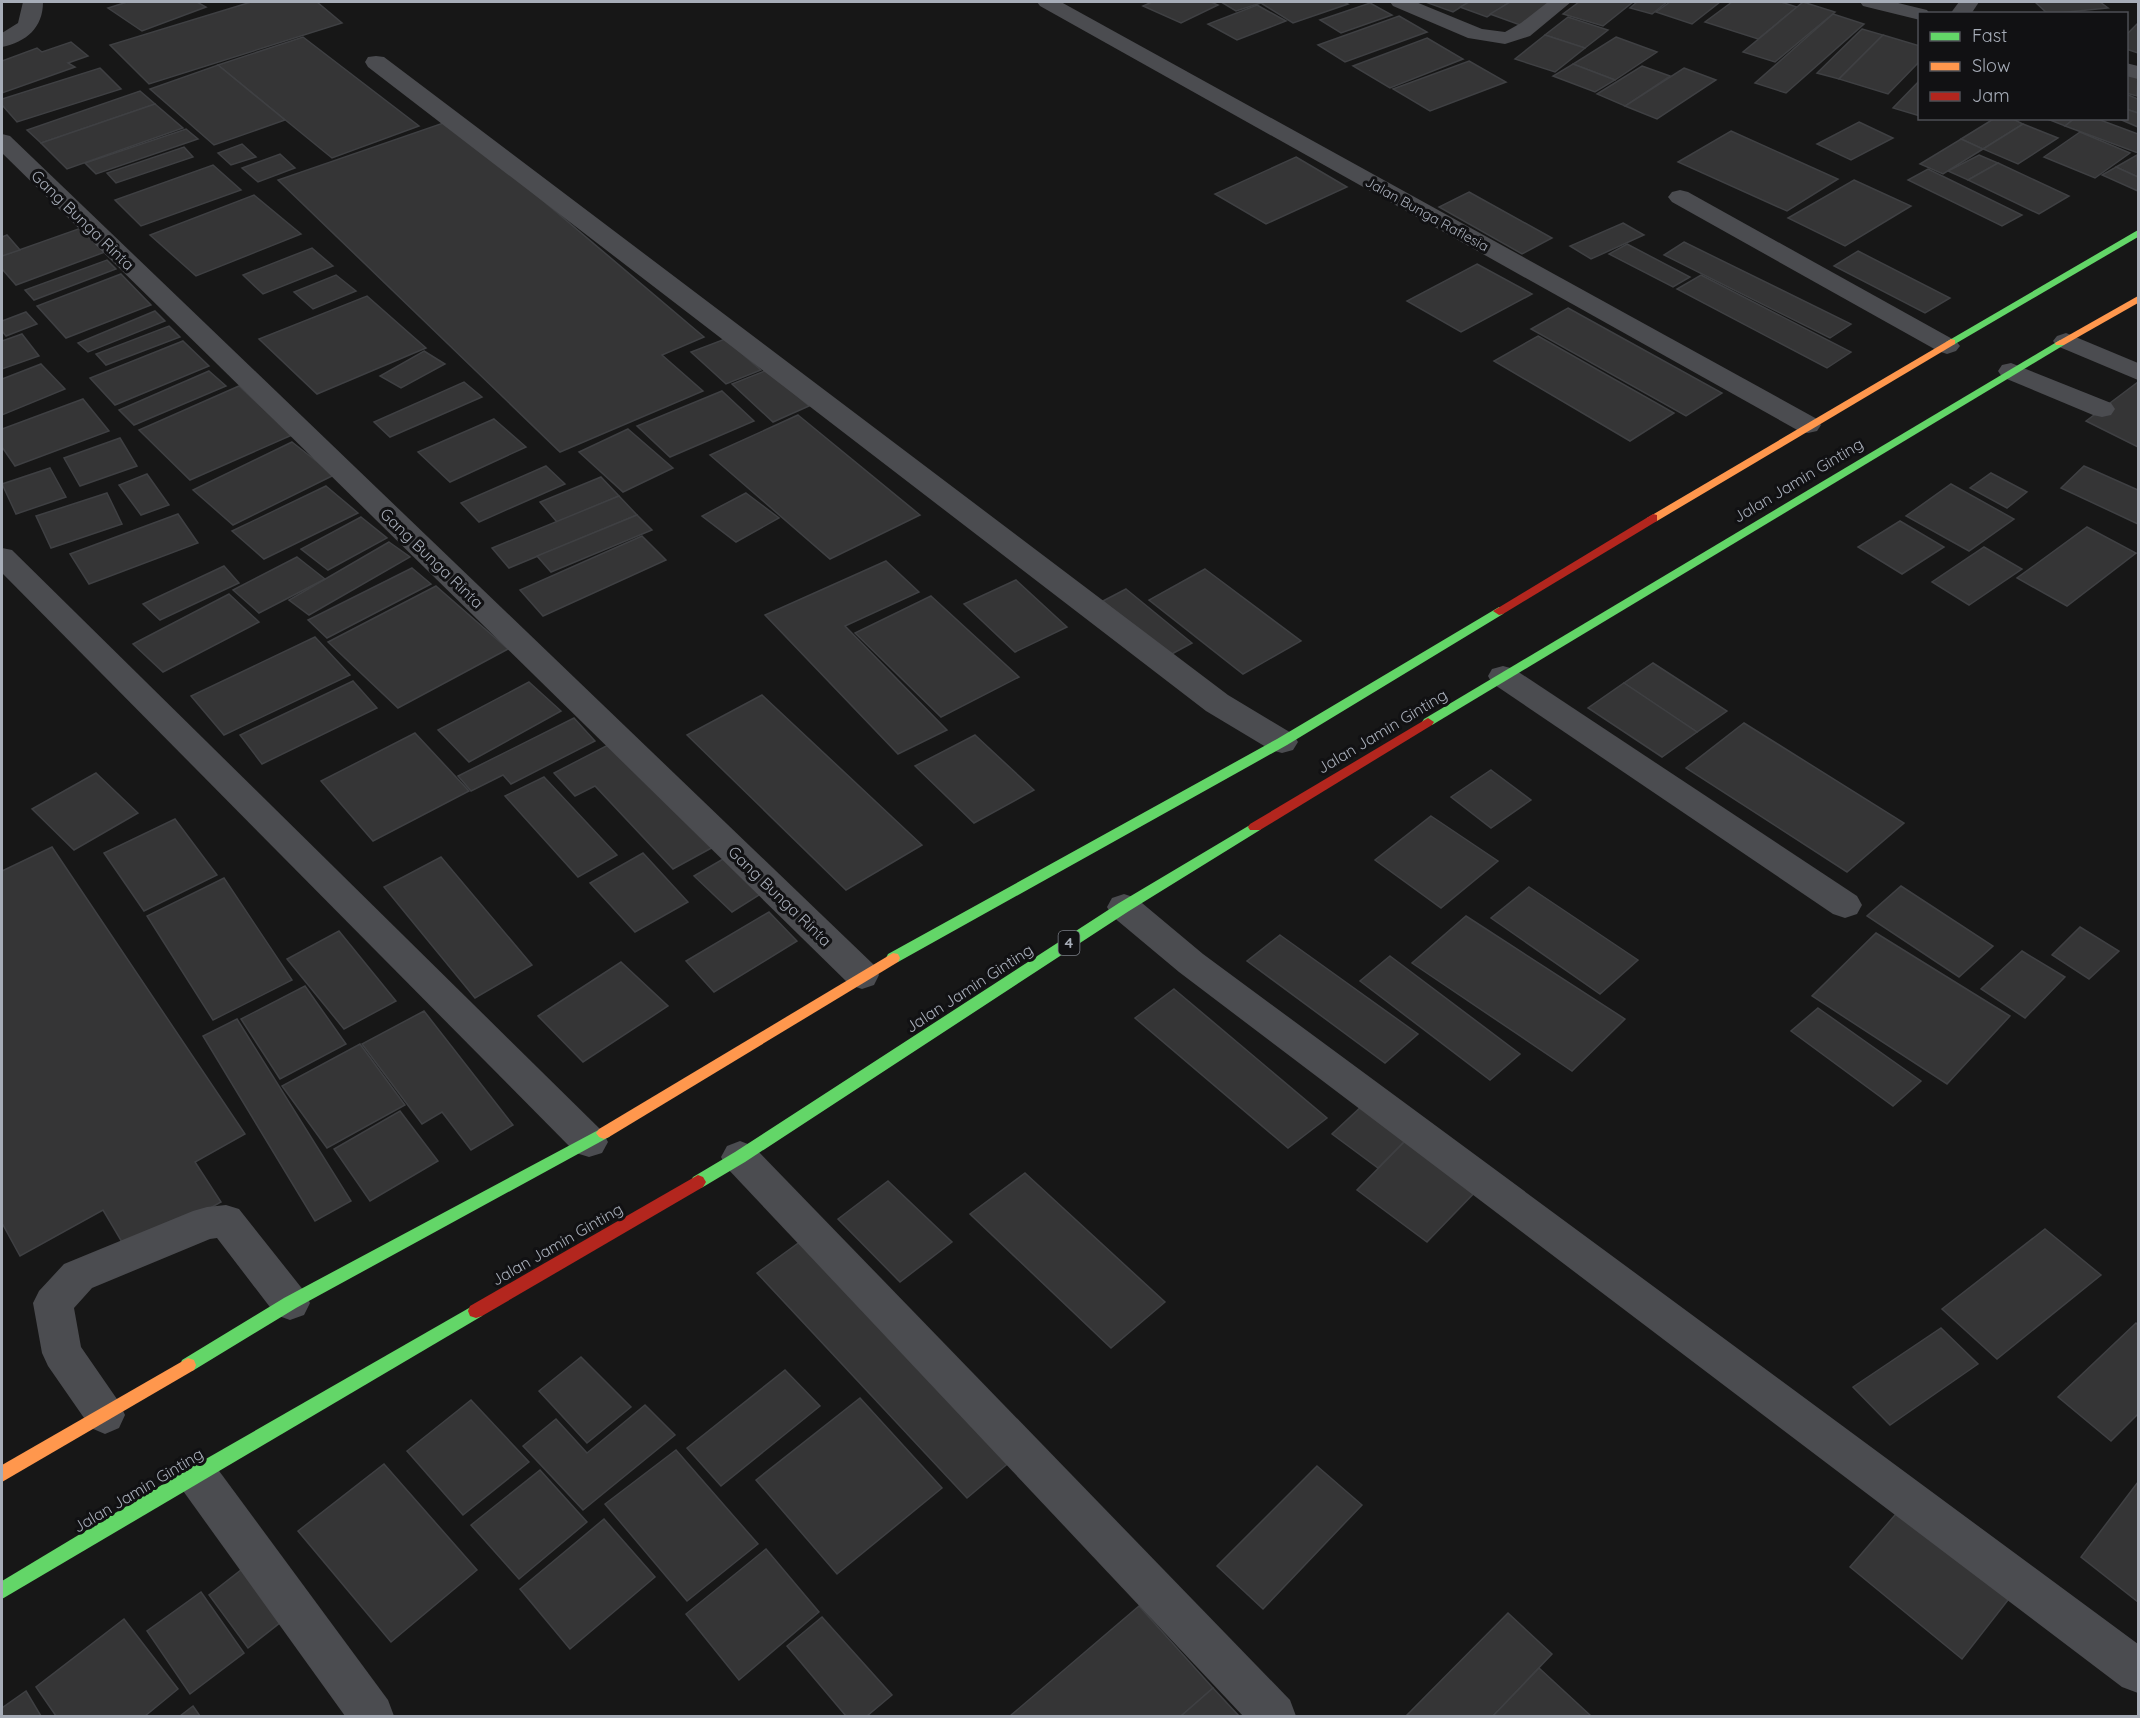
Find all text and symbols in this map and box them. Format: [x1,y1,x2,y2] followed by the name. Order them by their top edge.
[1918,12,2128,120] legend
[1972,24,2007,47] text: Fast
[1972,54,2010,77] text: Slow
[1972,84,2010,107] text: Jam
[27,166,139,274] street label: Gang Bunga Rinta
[1362,173,1492,255] street label: Jalan Bunga Raflesia
[1729,433,1867,527] street label: Jalan Jamin Ginting
[376,504,488,612] street label: Gang Bunga Rinta
[1313,684,1451,778] street label: Jalan Jamin Ginting
[724,842,836,950] street label: Gang Bunga Rinta
[1058,931,1080,955] road number: 4
[901,939,1037,1037] street label: Jalan Jamin Ginting
[488,1198,626,1290] street label: Jalan Jamin Ginting
[69,1443,207,1537] street label: Jalan Jamin Ginting

